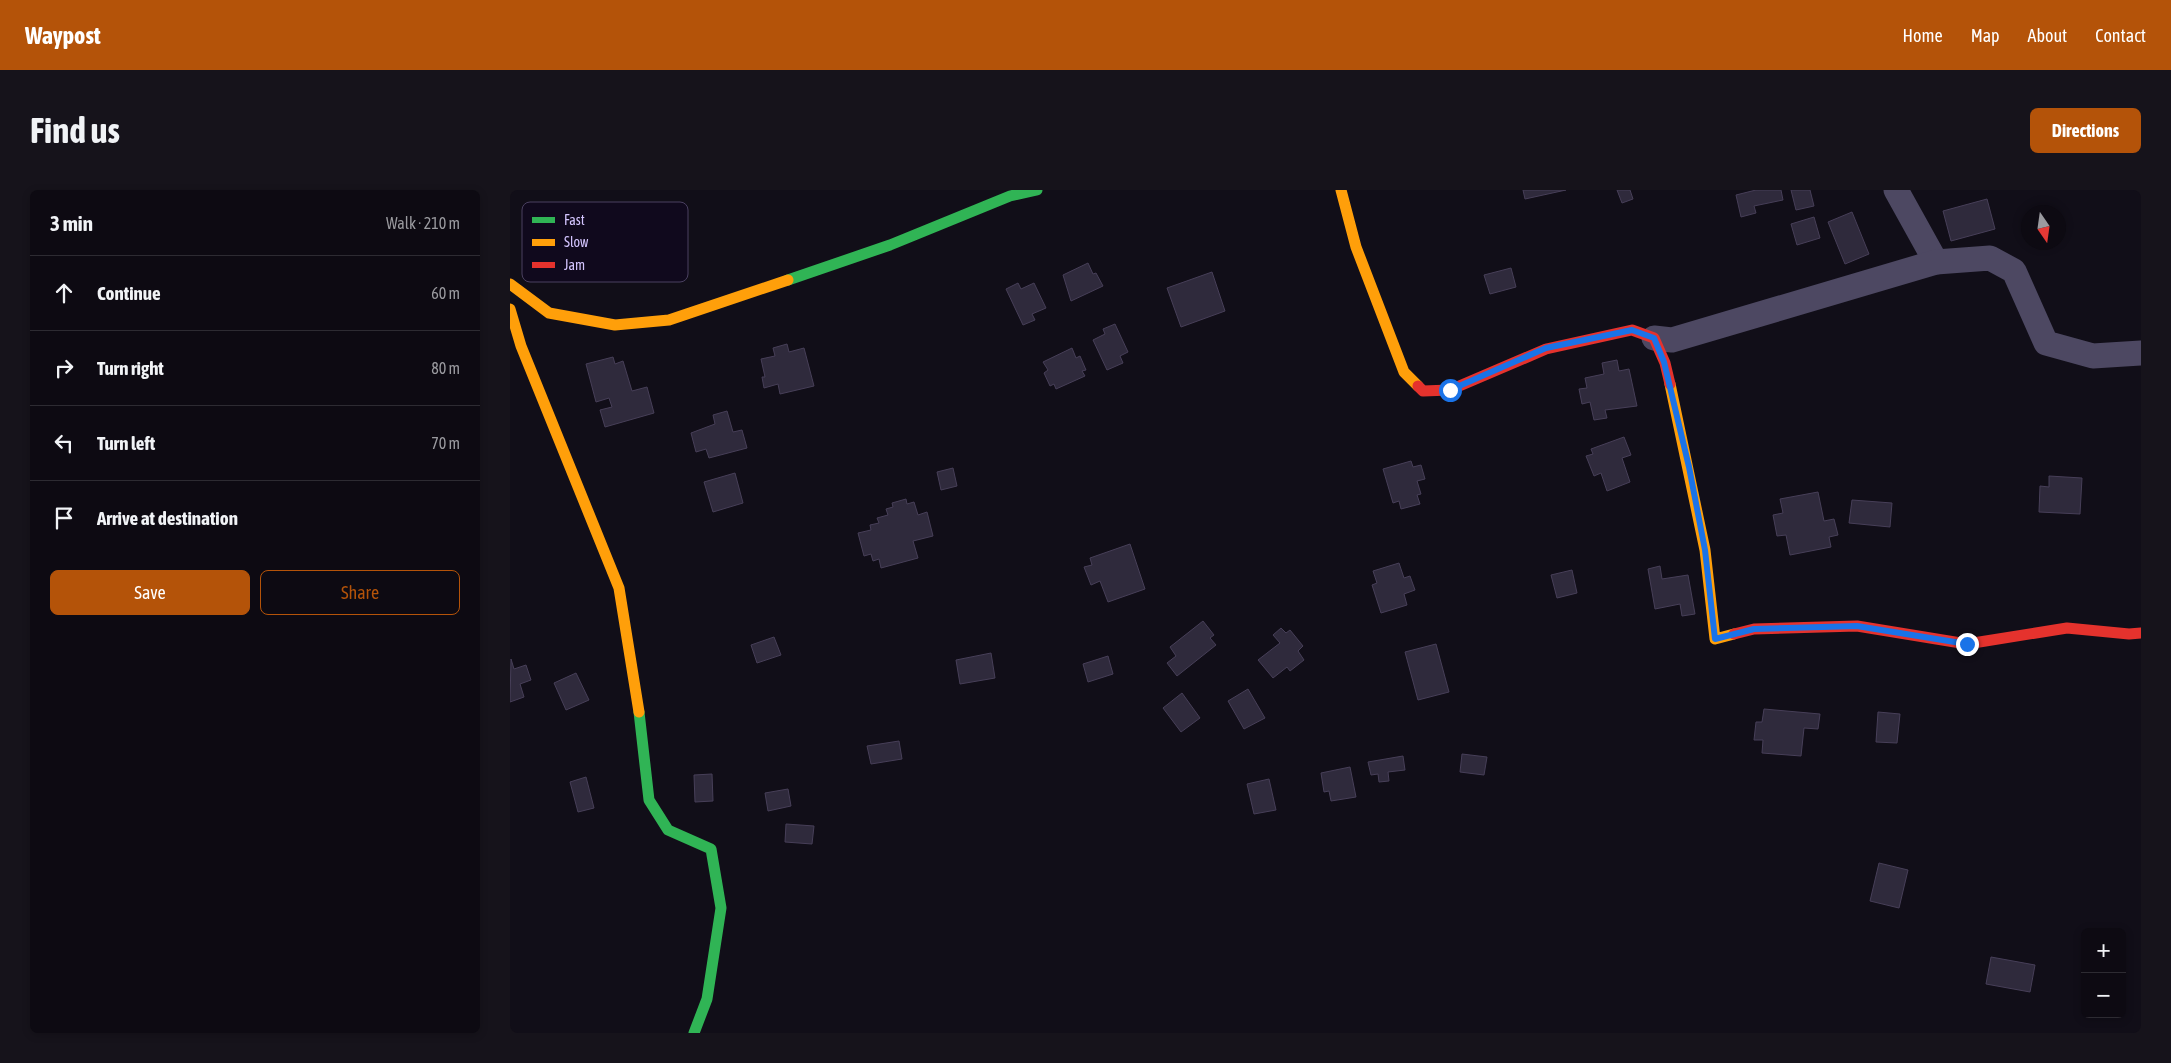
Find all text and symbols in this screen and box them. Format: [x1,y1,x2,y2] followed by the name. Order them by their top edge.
[25,22,101,49] text: Waypost
[1903,25,1943,46] text: Home
[1971,25,2000,46] text: Map
[2028,25,2067,46] text: About
[2095,25,2146,46] text: Contact
[2030,108,2141,153] button: Directions
[30,110,120,150] text: Find us
[522,202,688,282] legend
[2021,205,2066,250] north arrow
[50,211,93,235] text: 3 min
[564,212,585,228] text: Fast
[386,214,460,232] text: Walk · 210 m
[564,234,589,250] text: Slow
[564,257,585,273] text: Jam
[50,279,78,307] icon: ahead
[97,282,161,304] text: Continue
[431,284,460,302] text: 60 m
[50,354,78,382] icon: right
[97,357,164,379] text: Turn right
[431,359,460,377] text: 80 m
[1439,379,1462,402] route start
[50,429,78,457] icon: left
[97,432,155,454] text: Turn left
[431,434,460,452] text: 70 m
[50,504,78,532] icon: arrive
[97,507,238,529] text: Arrive at destination
[50,570,250,615] button: Save
[260,570,460,615] button: Share
[1956,633,1979,656] route end
[2081,928,2126,1018] map controls
[2081,928,2126,973] button: +
[2081,973,2126,1018] button: −

